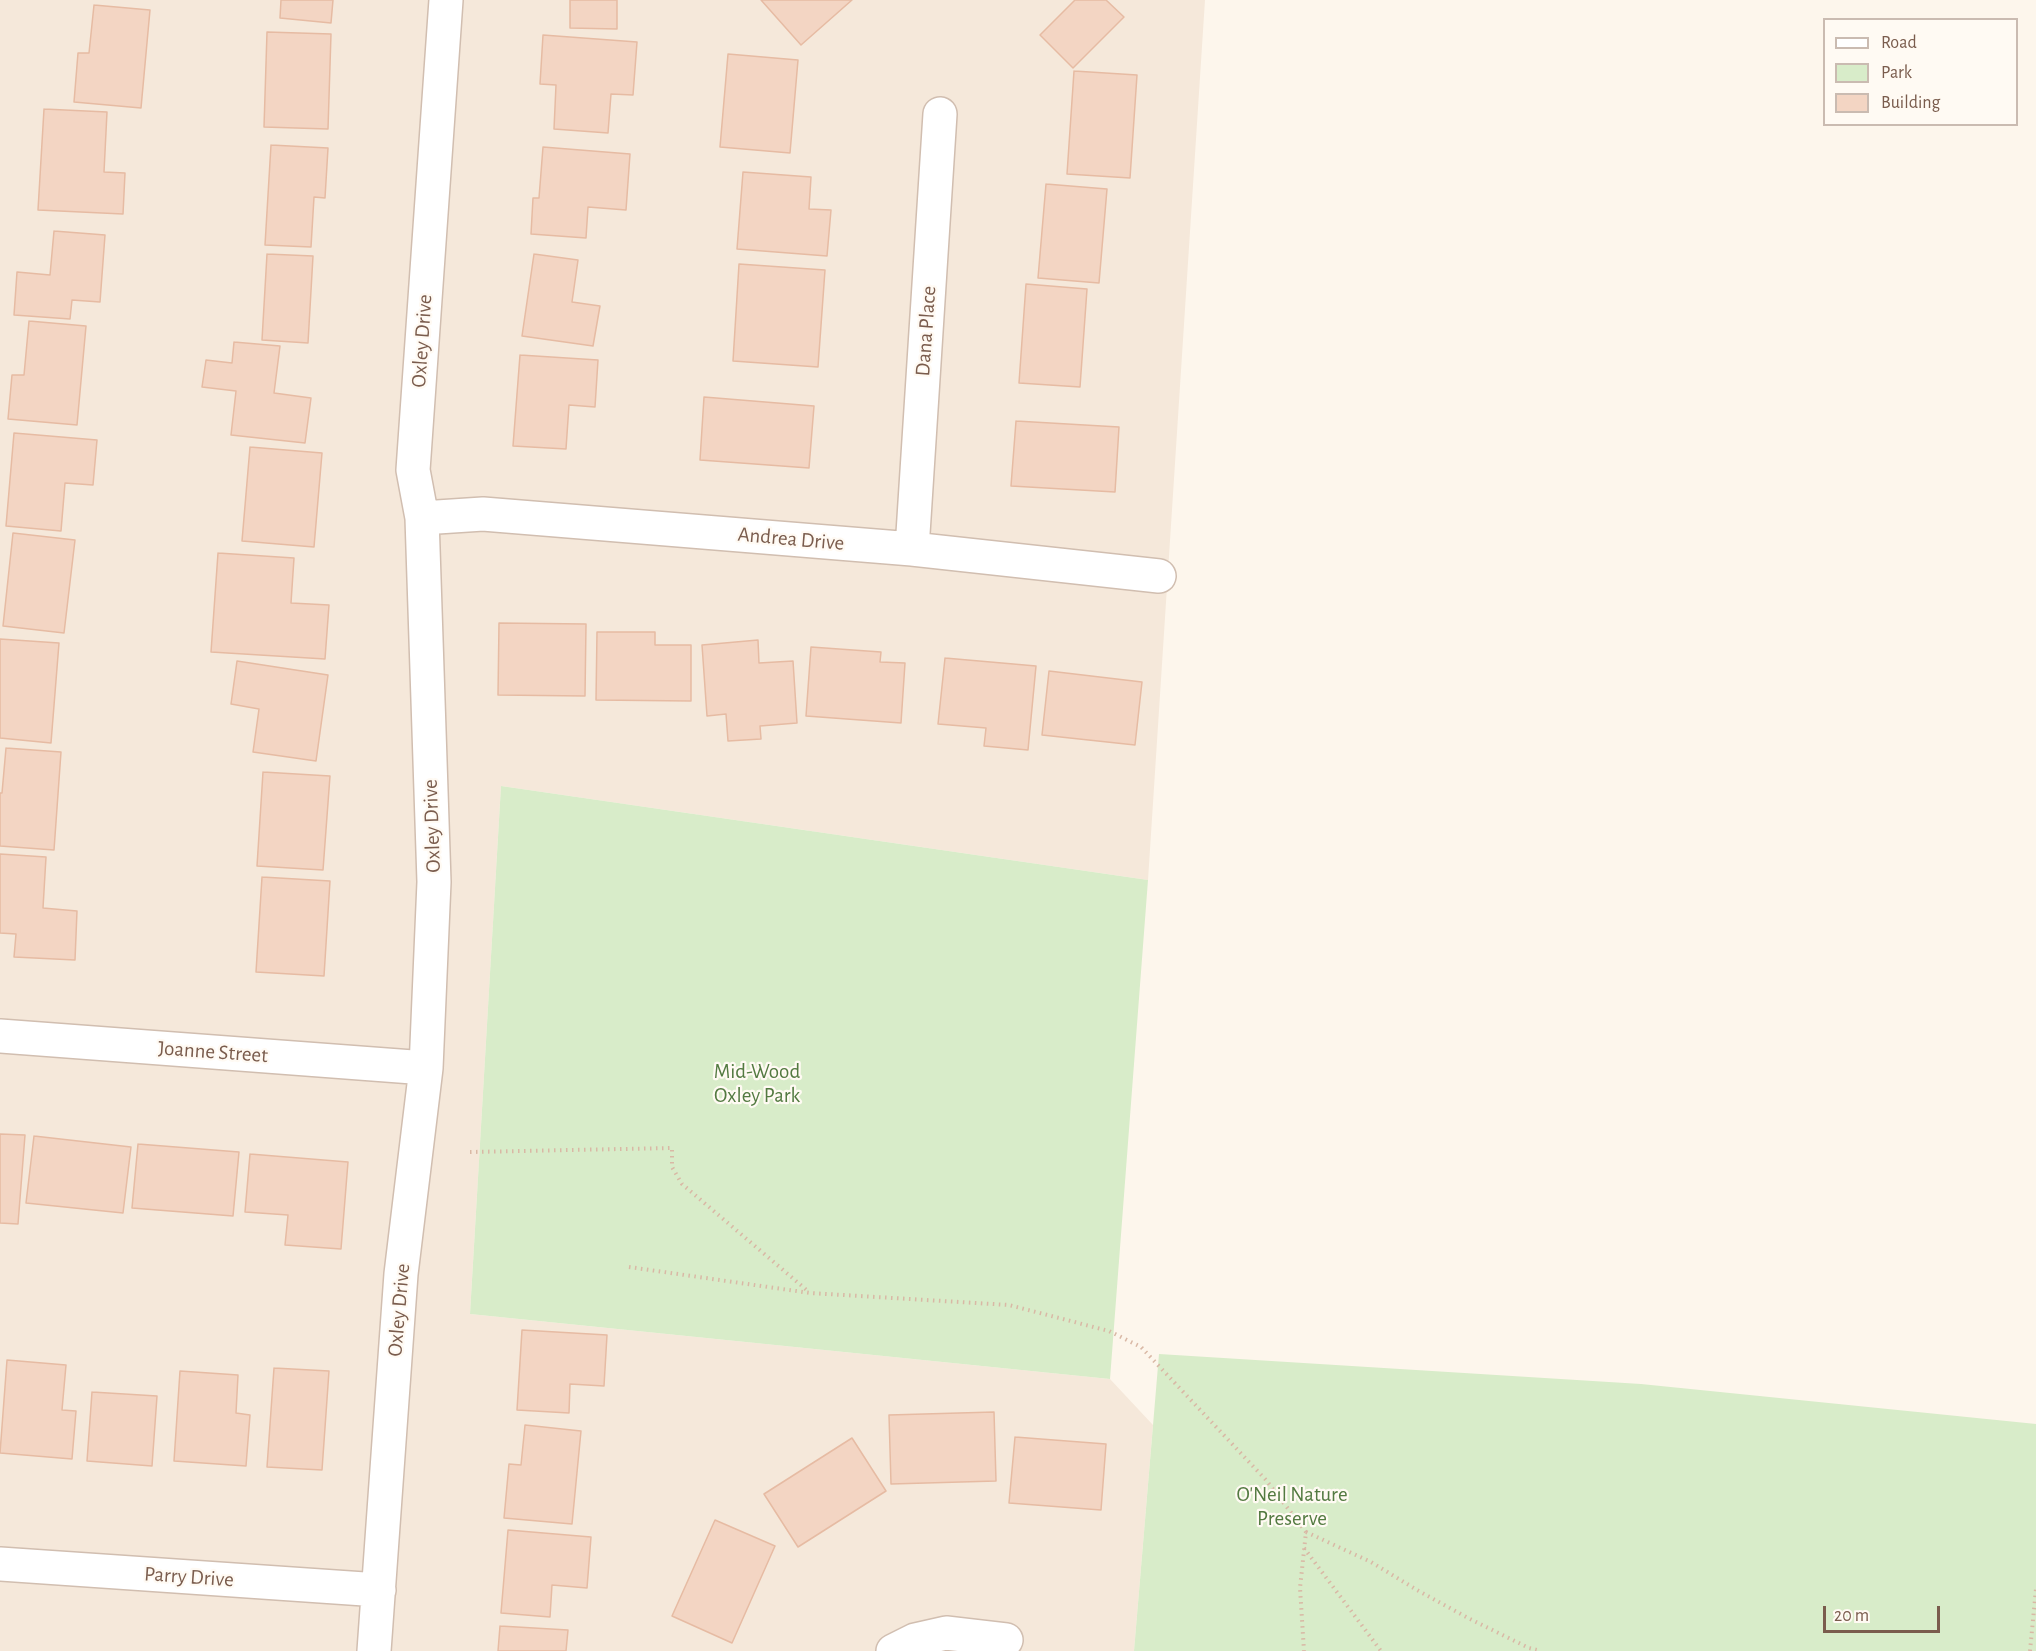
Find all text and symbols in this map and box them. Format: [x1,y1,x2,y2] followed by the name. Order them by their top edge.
[1823,18,2018,126] legend
[1881,34,1917,52] text: Road
[1881,64,1912,82] text: Park
[1881,94,1940,112] text: Building
[910,285,942,377] street label: Dana Place
[406,294,438,388] street label: Oxley Drive
[737,522,845,556] street label: Andrea Drive
[418,779,446,873] street label: Oxley Drive
[157,1036,269,1068] street label: Joanne Street
[714,1059,800,1109] park label: Mid-Wood Oxley Park
[382,1262,416,1358] street label: Oxley Drive
[1236,1482,1348,1532] park label: O'Neil Nature Preserve
[143,1561,235,1593] street label: Parry Drive
[1826,1594,1943,1632] scale bar
[1834,1607,1869,1625] text: 20 m

